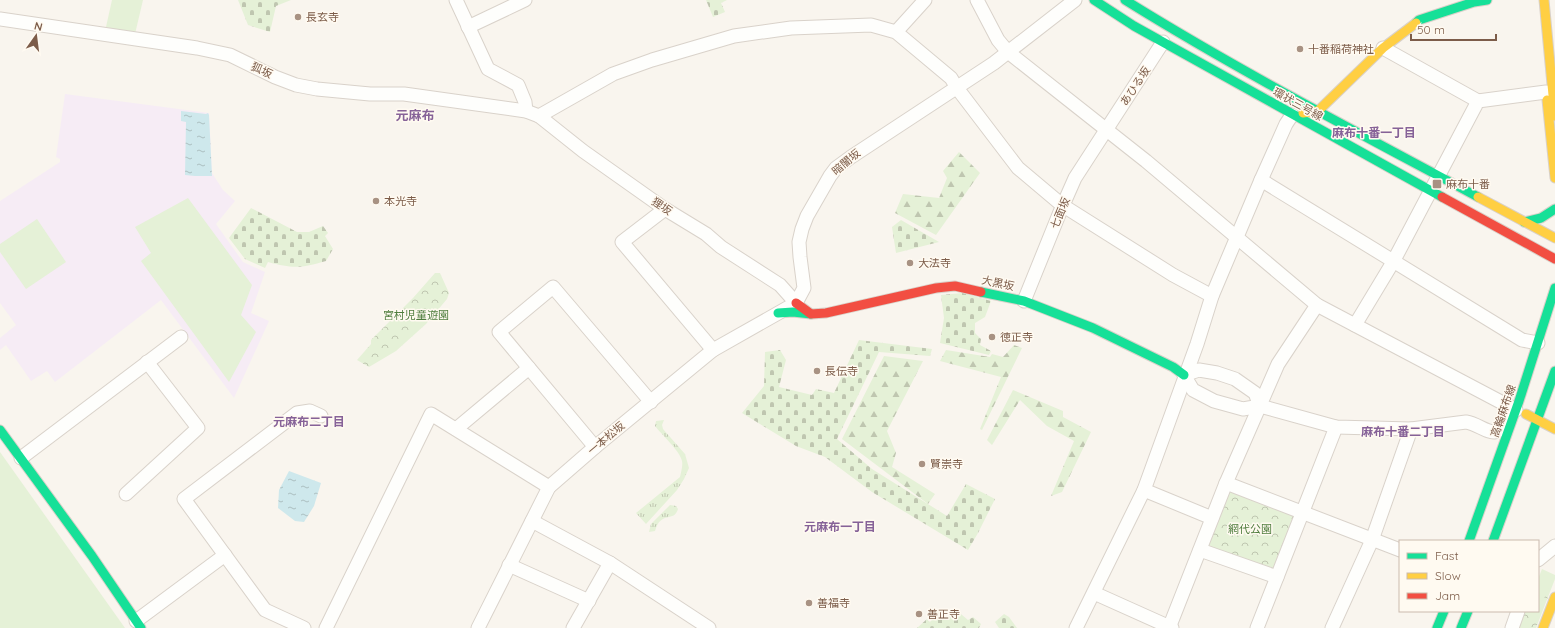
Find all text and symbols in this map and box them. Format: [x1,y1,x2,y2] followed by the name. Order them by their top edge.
[306,10,339,24] place label: 長玄寺
[293,12,303,22] marker: 長玄寺
[16,16,56,56] north arrow
[1411,16,1496,42] scale bar
[33,19,44,34] text: N
[1417,22,1445,37] text: 50 m
[1308,42,1374,56] place label: 十番稲荷神社
[1295,44,1305,54] marker: 十番稲荷神社
[249,59,275,81] street label: 狐坂
[1117,64,1153,108] street label: あひる坂
[1271,85,1325,123] street label: 環状三号線
[395,107,435,123] district label: 元麻布
[1332,125,1416,140] district label: 麻布十番一丁目
[829,146,863,178] street label: 暗闇坂
[1446,177,1490,191] place label: 麻布十番
[1431,178,1443,190] marker: 麻布十番
[384,194,417,208] place label: 本光寺
[649,194,675,218] street label: 狸坂
[1047,195,1073,231] street label: 七面坂
[371,196,381,206] marker: 本光寺
[918,256,951,270] place label: 大法寺
[905,258,915,268] marker: 大法寺
[980,273,1016,293] street label: 大黒坂
[383,308,449,322] park label: 宮村児童遊園
[1000,330,1033,344] place label: 徳正寺
[987,332,997,342] marker: 徳正寺
[825,364,858,378] place label: 長伝寺
[812,366,822,376] marker: 長伝寺
[1487,383,1519,439] street label: 高輪麻布線
[273,414,345,429] district label: 元麻布二丁目
[585,418,627,458] street label: 一本松坂
[1361,424,1445,439] district label: 麻布十番二丁目
[930,457,963,471] place label: 賢崇寺
[917,459,927,469] marker: 賢崇寺
[804,519,876,534] district label: 元麻布一丁目
[1228,522,1272,536] park label: 網代公園
[1399,540,1539,612] legend
[1435,548,1459,563] text: Fast
[1435,568,1461,583] text: Slow
[1435,588,1460,603] text: Jam
[817,596,850,610] place label: 善福寺
[804,598,814,608] marker: 善福寺
[927,607,960,621] place label: 善正寺
[914,609,924,619] marker: 善正寺

